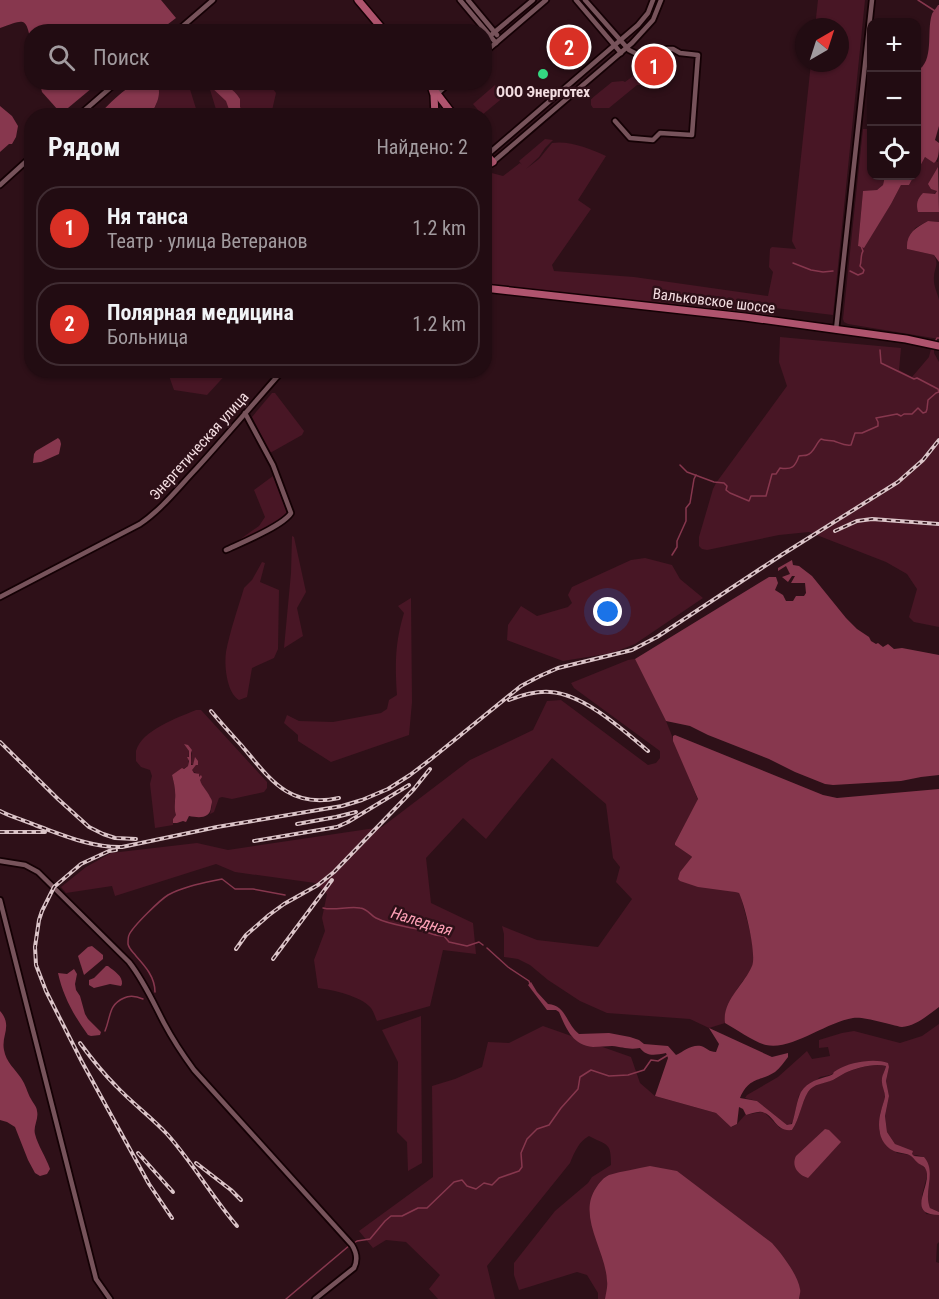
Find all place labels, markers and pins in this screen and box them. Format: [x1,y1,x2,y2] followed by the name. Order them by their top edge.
[550,24,588,70] pin: 2
[634,44,674,88] pin: 1
[536,67,550,81] marker: ООО Энерготех
[496,83,590,101] place label: ООО Энерготех

